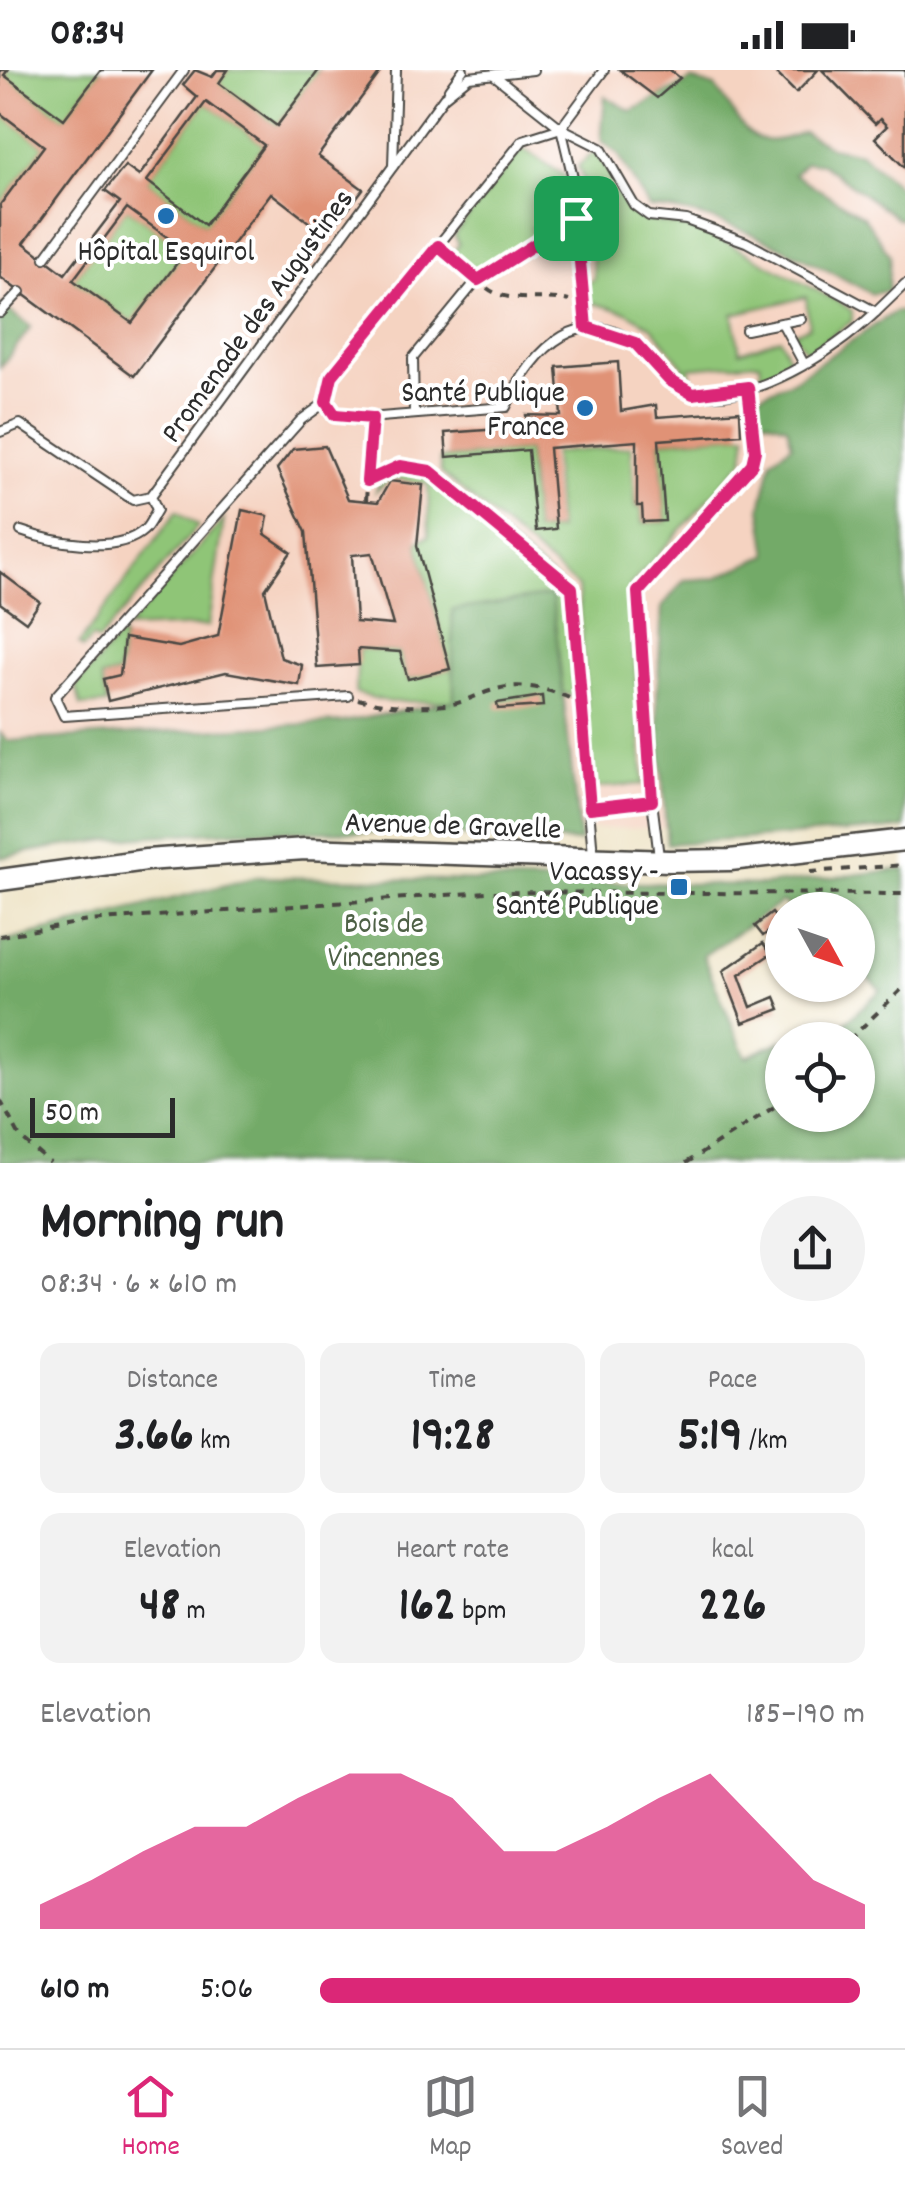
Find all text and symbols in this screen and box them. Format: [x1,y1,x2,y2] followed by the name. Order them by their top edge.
[50,8,125,63] text: 08:34
[534,176,619,261] pin
[153,182,367,454] street label: Promenade des Augustines
[549,191,604,246] icon: arrive
[155,205,177,227] marker: Hôpital Esquirol
[78,233,254,276] place label: Hôpital Esquirol
[401,374,565,451] place label: Santé Publique France
[574,397,596,419] marker: Santé Publique France
[344,803,562,854] street label: Avenue de Gravelle
[495,853,659,930] place label: Vacassy - Santé Publique
[668,876,690,898] marker: Vacassy - Santé Publique
[765,892,875,1002] north arrow
[765,892,875,1132] map controls
[328,905,440,982] park label: Bois de Vincennes
[765,1022,875,1132] button: locate
[30,1093,175,1138] scale bar
[45,1095,99,1135] text: 50 m
[40,1186,284,1265] text: Morning run
[760,1196,865,1301] button: share
[40,1263,237,1309] text: 08:34 · 6 × 610 m
[127,1362,218,1402] text: Distance
[429,1362,476,1402] text: Time
[708,1362,757,1402] text: Pace
[114,1402,194,1474] text: 3.66
[410,1402,495,1474] text: 19:28
[677,1402,743,1474] text: 5:19
[194,1423,231,1463] text: km
[743,1423,788,1463] text: /km
[124,1532,221,1572] text: Elevation
[396,1532,509,1572] text: Heart rate
[711,1532,754,1572] text: kcal
[139,1572,180,1644] text: 48
[399,1572,456,1644] text: 162
[698,1572,767,1644] text: 226
[180,1593,206,1633] text: m
[456,1593,507,1633] text: bpm
[40,1693,151,1739] text: Elevation
[746,1693,865,1739] text: 185–190 m
[40,1968,109,2014] text: 610 m
[200,1968,253,2014] text: 5:06
[122,2069,180,2169] tab: Home
[423,2069,478,2169] tab: Map
[721,2069,783,2169] tab: Saved

